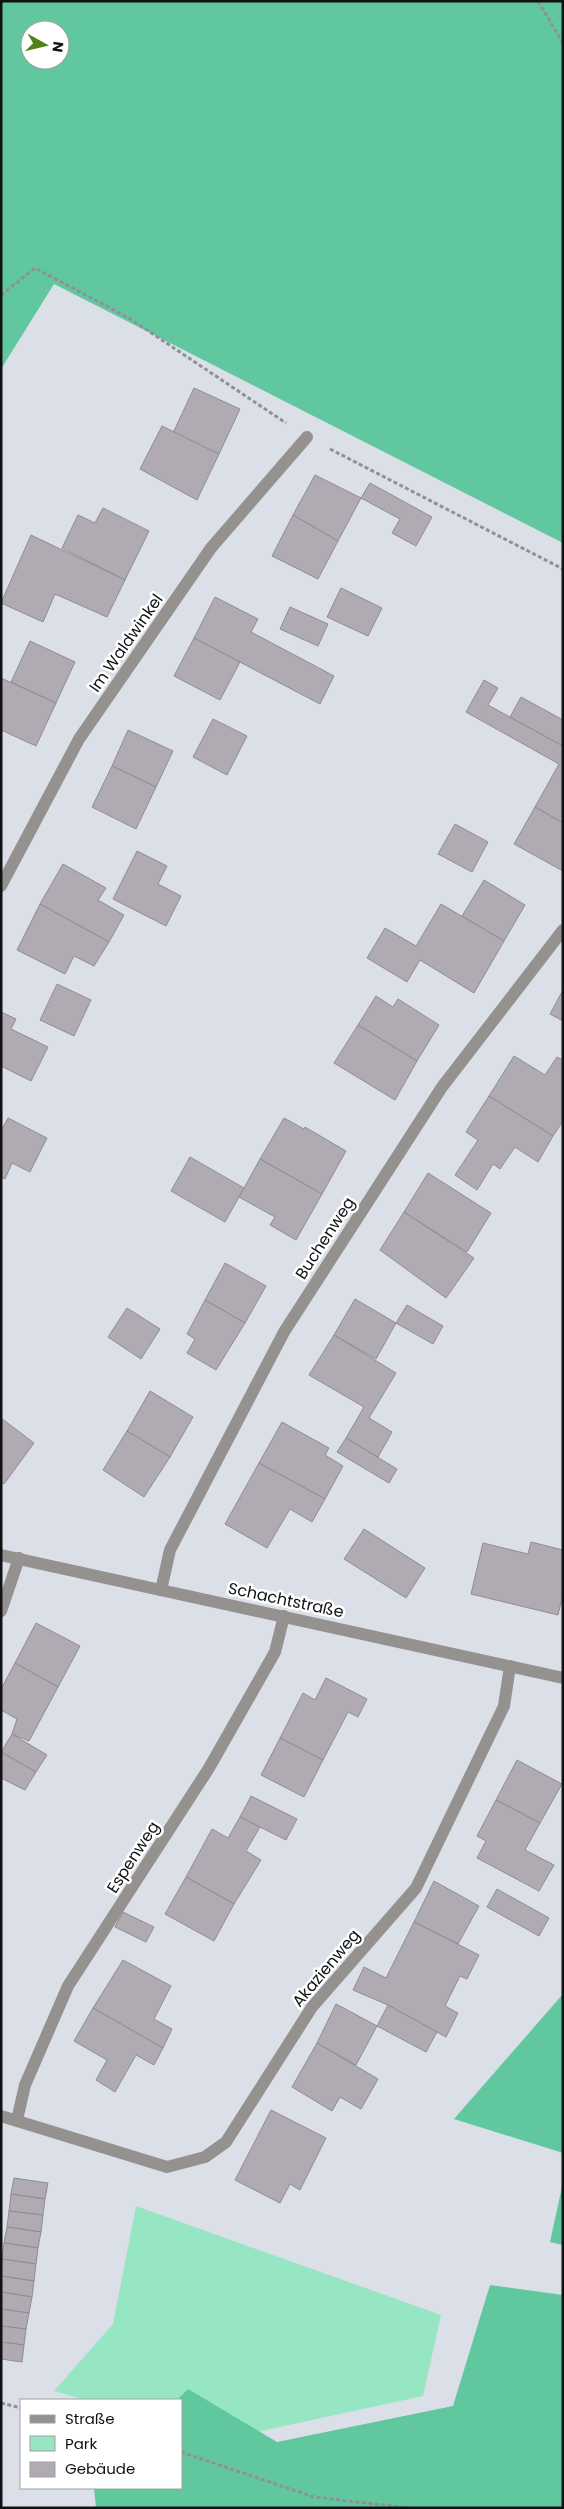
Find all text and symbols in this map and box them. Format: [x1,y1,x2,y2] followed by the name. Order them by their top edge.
[20,20,70,70] north arrow
[47,40,69,53] text: N
[84,589,168,697] street label: Im Waldwinkel
[290,1192,360,1284] street label: Buchenweg
[226,1577,346,1624] street label: Schachtstraße
[101,1817,165,1897] street label: Espenweg
[287,1924,365,2012] street label: Akazienweg
[20,2399,182,2489] legend
[65,2408,115,2429] text: Straße
[65,2433,97,2454] text: Park
[65,2458,135,2479] text: Gebäude

